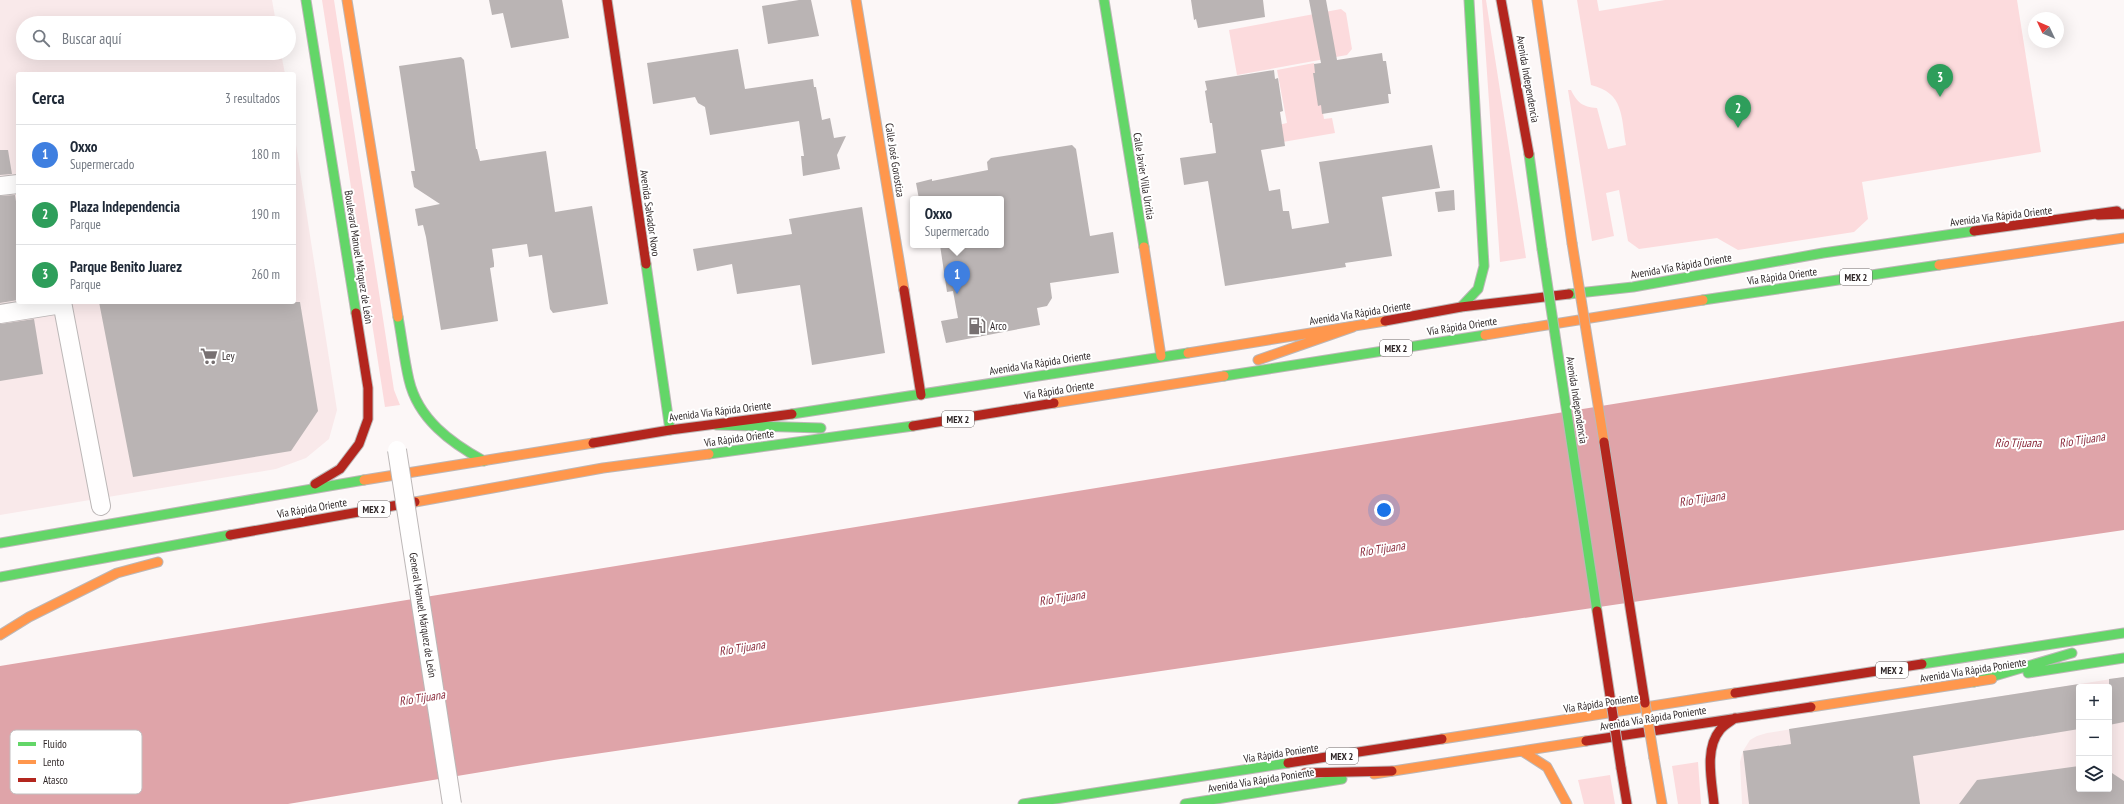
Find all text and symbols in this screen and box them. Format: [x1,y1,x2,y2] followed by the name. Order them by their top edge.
[2028,12,2064,48] north arrow
[16,16,296,60] search box
[30,27,52,49] icon: search
[62,29,122,48] text: Buscar aquí
[1513,34,1543,124] street label: Avenida Independencia
[1927,64,1953,97] pin: 3
[32,87,65,109] text: Cerca
[225,90,280,107] text: 3 resultados
[1725,95,1751,128] pin: 2
[882,122,908,198] street label: Calle José Gorostiza
[1130,131,1158,221] street label: Calle Javier Villa Urritia
[70,137,97,156] text: Oxxo
[42,146,48,163] text: 1
[251,146,280,163] text: 180 m
[70,156,134,173] text: Supermercado
[637,169,663,257] street label: Avenida Salvador Novo
[342,189,377,325] street label: Boulevard Manuel Márquez de León
[910,196,1004,248] popup
[70,197,180,216] text: Plaza Independencia
[1949,203,2053,229] street label: Avenida Vía Rápida Oriente
[925,204,952,223] text: Oxxo
[42,206,48,223] text: 2
[251,206,280,223] text: 190 m
[70,216,101,233] text: Parque
[925,223,989,240] text: Supermercado
[1629,250,1733,282] street label: Avenida Vía Rápida Oriente
[70,257,182,276] text: Parque Benito Juarez
[944,261,970,294] pin: 1
[1745,264,1818,288] street label: Vía Rápida Oriente
[42,266,48,283] text: 3
[251,266,280,283] text: 260 m
[1840,269,1872,285] road number: MEX 2
[70,276,101,293] text: Parque
[1308,298,1412,328] street label: Avenida Vía Rápida Oriente
[1425,314,1498,339] street label: Vía Rápida Oriente
[967,316,987,336] fuel station icon: Arco
[990,319,1007,333] place label: Arco
[1380,340,1412,356] road number: MEX 2
[199,346,219,366] supermarket icon: Ley
[988,348,1092,378] street label: Avenida Vía Rápida Oriente
[222,349,235,363] place label: Ley
[1563,355,1591,445] street label: Avenida Independencia
[1022,378,1095,403] street label: Vía Rápida Oriente
[668,398,772,424] street label: Avenida Vía Rápida Oriente
[942,411,974,427] road number: MEX 2
[702,426,775,450] street label: Vía Rápida Oriente
[2058,428,2107,451] water label: Río Tijuana
[1995,435,2042,450] water label: Rio Tijuana
[1678,487,1727,510] water label: Río Tijuana
[275,495,348,521] street label: Vía Rápida Oriente
[1374,500,1394,520] your location
[358,501,390,517] road number: MEX 2
[1358,537,1407,560] water label: Río Tijuana
[406,552,440,679] street label: General Manuel Márquez de León
[1038,586,1087,609] water label: Río Tijuana
[718,636,767,659] water label: Río Tijuana
[1919,655,2028,685] street label: Avenida Vía Rápida Poniente
[1876,662,1908,678] road number: MEX 2
[2076,684,2112,792] map controls
[2076,684,2112,720] button: +
[398,686,447,709] water label: Río Tijuana
[1562,690,1640,716] street label: Vía Rápida Poniente
[1599,703,1708,733] street label: Avenida Vía Rápida Poniente
[2076,720,2112,756] button: −
[10,730,142,794] legend
[43,737,67,751] text: Fluido
[1242,740,1320,766] street label: Vía Rápida Poniente
[1326,748,1358,764] road number: MEX 2
[43,755,64,769] text: Lento
[2076,756,2112,792] button: layers
[1207,765,1316,795] street label: Avenida Vía Rápida Poniente
[43,773,68,787] text: Atasco

